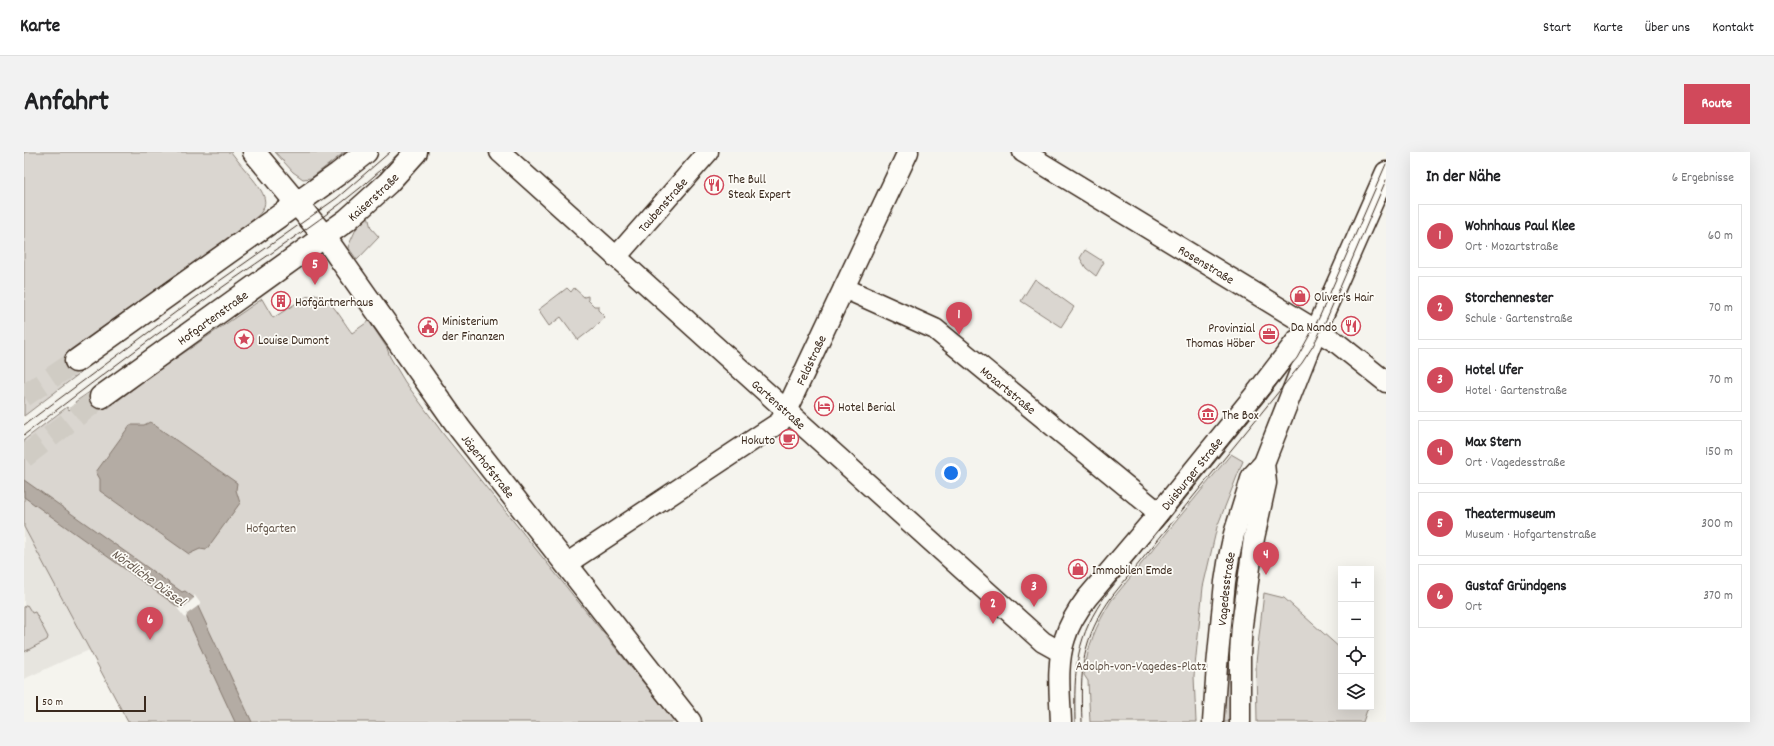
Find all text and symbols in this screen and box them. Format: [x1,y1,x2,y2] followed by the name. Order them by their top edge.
[20,14,60,41] text: Karte
[1543,18,1571,38] text: Start
[1593,18,1623,38] text: Karte
[1645,18,1690,38] text: Über uns
[1712,18,1754,38] text: Kontakt
[24,84,109,124] text: Anfahrt
[1684,84,1750,124] button: Route
[1426,166,1501,190] text: In der Nähe
[1672,169,1734,188] text: 6 Ergebnisse
[345,170,405,227] street label: Kaiserstraße
[728,171,791,205] place label: The Bull Steak Expert
[635,174,694,238] street label: Taubenstraße
[703,174,725,196] restaurant icon: The Bull Steak Expert
[1465,216,1575,238] text: Wohnhaus Paul Klee
[1439,227,1441,246] text: 1
[1708,227,1733,246] text: 60 m
[1465,238,1558,257] text: Ort · Mozartstraße
[1174,242,1237,290] street label: Rosenstraße
[302,252,328,285] pin: 5
[1289,285,1311,307] shop icon: Oliver's Hair
[174,287,253,351] street label: Hofgartenstraße
[1465,288,1553,310] text: Storchennester
[1314,289,1374,308] place label: Oliver's Hair
[270,290,292,312] building icon: Hofgärtnerhaus
[295,294,374,313] place label: Hofgärtnerhaus
[1437,299,1443,318] text: 2
[1709,299,1733,318] text: 70 m
[946,302,972,335] pin: 1
[1465,310,1572,329] text: Schule · Gartenstraße
[442,313,505,347] place label: Ministerium der Finanzen
[1340,315,1362,337] restaurant icon: Da Nando
[417,316,439,338] public building icon: Ministerium der Finanzen
[1291,319,1337,338] place label: Da Nando
[1186,320,1255,354] place label: Provinzial Thomas Höber
[1258,323,1280,345] office icon: Provinzial Thomas Höber
[233,328,255,350] place icon: Louise Dumont
[258,332,329,351] place label: Louise Dumont
[792,332,833,389] street label: Feldstraße
[1465,360,1523,382] text: Hotel Ufer
[975,363,1039,420] street label: Mozartstraße
[1437,371,1443,390] text: 3
[1709,371,1733,390] text: 70 m
[746,376,809,436] street label: Gartenstraße
[1465,382,1567,401] text: Hotel · Gartenstraße
[813,395,835,417] hotel icon: Hotel Berial
[838,399,895,418] place label: Hotel Berial
[1197,403,1219,425] museum icon: The Box
[1222,407,1259,426] place label: The Box
[778,428,800,450] cafe icon: Hokuto
[456,431,518,504] street label: Jägerhofstraße
[741,432,775,451] place label: Hokuto
[1465,432,1521,454] text: Max Stern
[1158,434,1229,515] street label: Duisburger Straße
[1437,443,1443,462] text: 4
[1705,443,1733,462] text: 150 m
[1465,454,1565,473] text: Ort · Vagedesstraße
[941,463,961,483] your location
[1465,504,1556,526] text: Theatermuseum
[1437,515,1443,534] text: 5
[1701,515,1733,534] text: 300 m
[246,520,296,539] park label: Hofgarten
[1465,526,1596,545] text: Museum · Hofgartenstraße
[1253,542,1279,575] pin: 4
[107,545,190,613] water label: Nördliche Düssel
[1214,550,1242,627] street label: Vagedesstraße
[1067,558,1089,580] shop icon: Immobilen Emde
[1092,562,1172,581] place label: Immobilen Emde
[1338,566,1374,710] map controls
[1338,566,1374,602] button: +
[1021,574,1047,607] pin: 3
[1465,576,1567,598] text: Gustaf Gründgens
[1437,587,1443,606] text: 6
[1703,587,1733,606] text: 370 m
[980,591,1006,624] pin: 2
[1465,598,1482,617] text: Ort
[1338,602,1374,638] button: −
[137,607,163,640] pin: 6
[1338,638,1374,674] button: locate
[1076,658,1206,677] park label: Adolph-von-Vagedes-Platz
[1338,674,1374,710] button: layers
[36,694,146,713] scale bar
[42,695,63,711] text: 50 m

